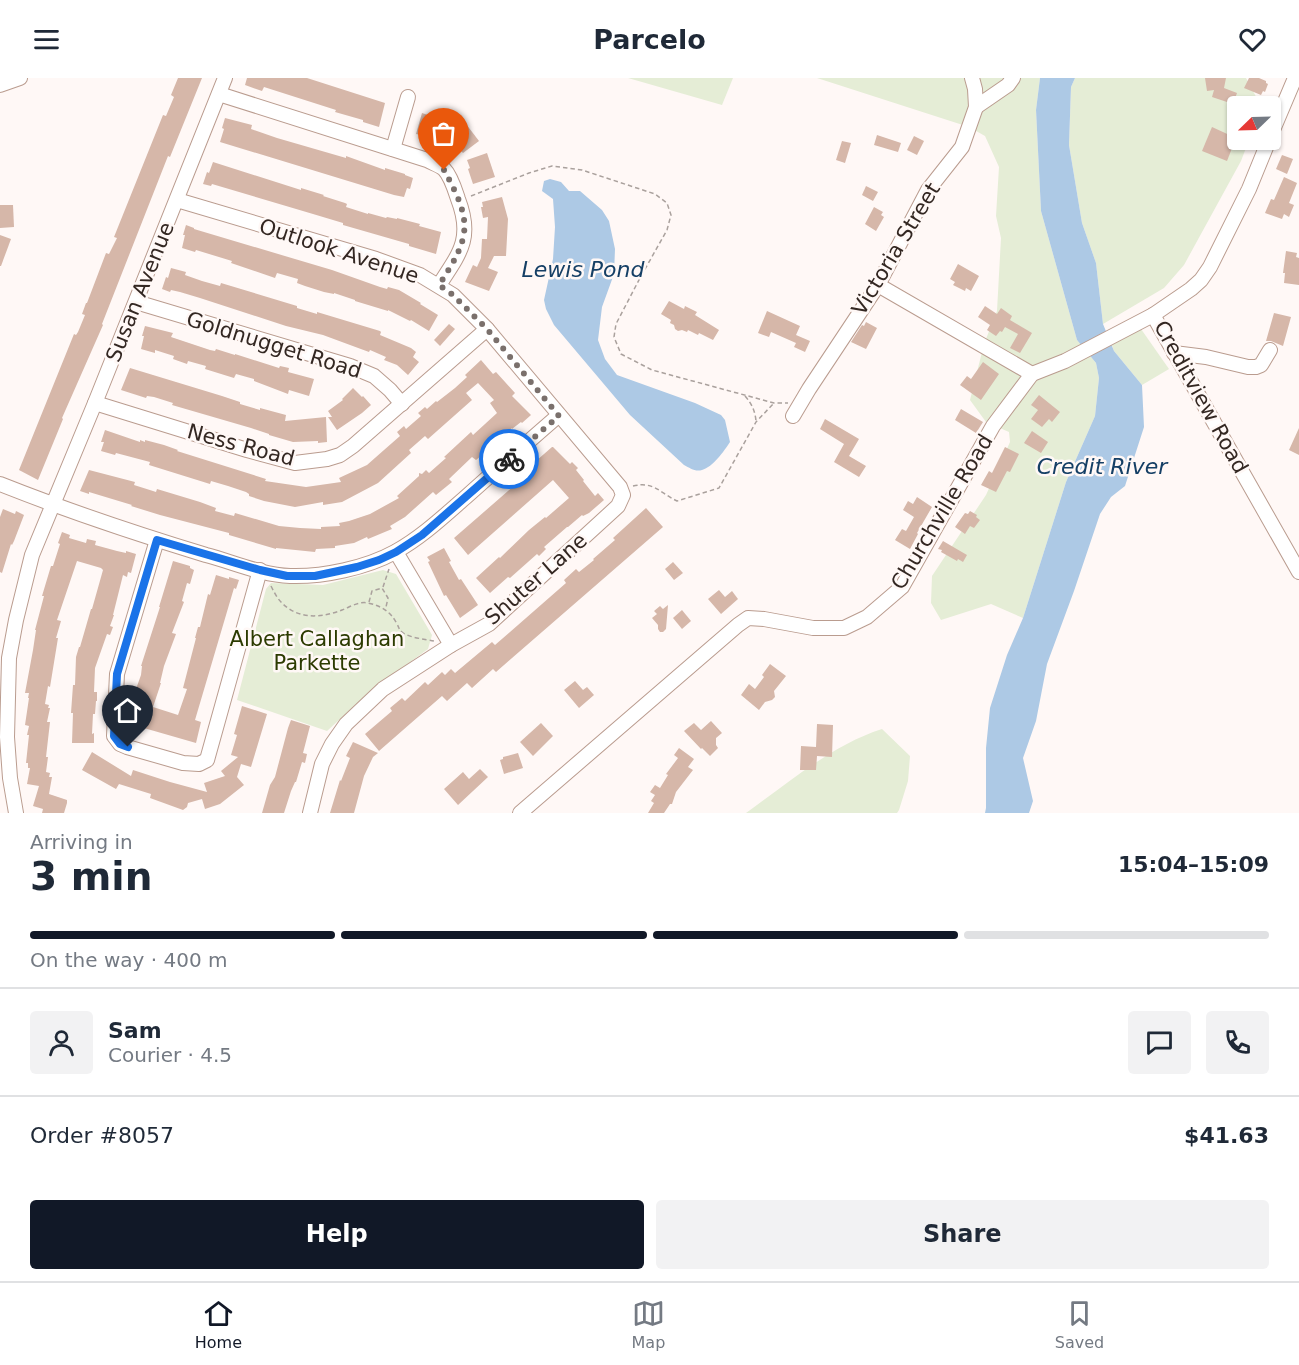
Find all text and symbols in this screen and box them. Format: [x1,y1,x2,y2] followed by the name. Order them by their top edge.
[30,23,63,56] icon: menu
[1236,23,1269,56] icon: heart
[593,24,706,55] text: Parcelo
[1227,96,1281,150] north arrow
[1227,96,1281,150] map controls
[418,108,469,170] pin
[427,117,460,150] icon: bag
[847,178,945,320] street label: Victoria Street
[256,214,422,288] street label: Outlook Avenue
[101,219,179,365] street label: Susan Avenue
[522,257,646,282] water label: Lewis Pond
[183,307,365,383] street label: Goldnugget Road
[1149,316,1253,478] street label: Creditview Road
[185,419,297,471] street label: Ness Road
[479,429,539,489] courier
[886,430,998,594] street label: Churchville Road
[493,443,526,476] icon: bike
[1037,454,1169,479] water label: Credit River
[480,528,592,630] street label: Shuter Lane
[230,627,404,675] park label: Albert Callaghan Parkette
[102,685,153,747] pin
[111,694,144,727] icon: home
[30,830,133,854] text: Arriving in
[1118,852,1269,877] text: 15:04–15:09
[30,854,152,899] text: 3 min
[30,948,228,972] text: On the way · 400 m
[30,1011,93,1074] button: person
[1128,1011,1191,1074] button: chat
[1206,1011,1269,1074] button: phone
[108,1018,162,1043] text: Sam
[108,1043,232,1067] text: Courier · 4.5
[30,1123,174,1148] text: Order #8057
[1184,1123,1269,1148] text: $41.63
[30,1200,644,1269] button: Help
[656,1200,1269,1269] button: Share
[195,1297,242,1352] tab: Home
[632,1297,665,1352] tab: Map
[1055,1297,1104,1352] tab: Saved

